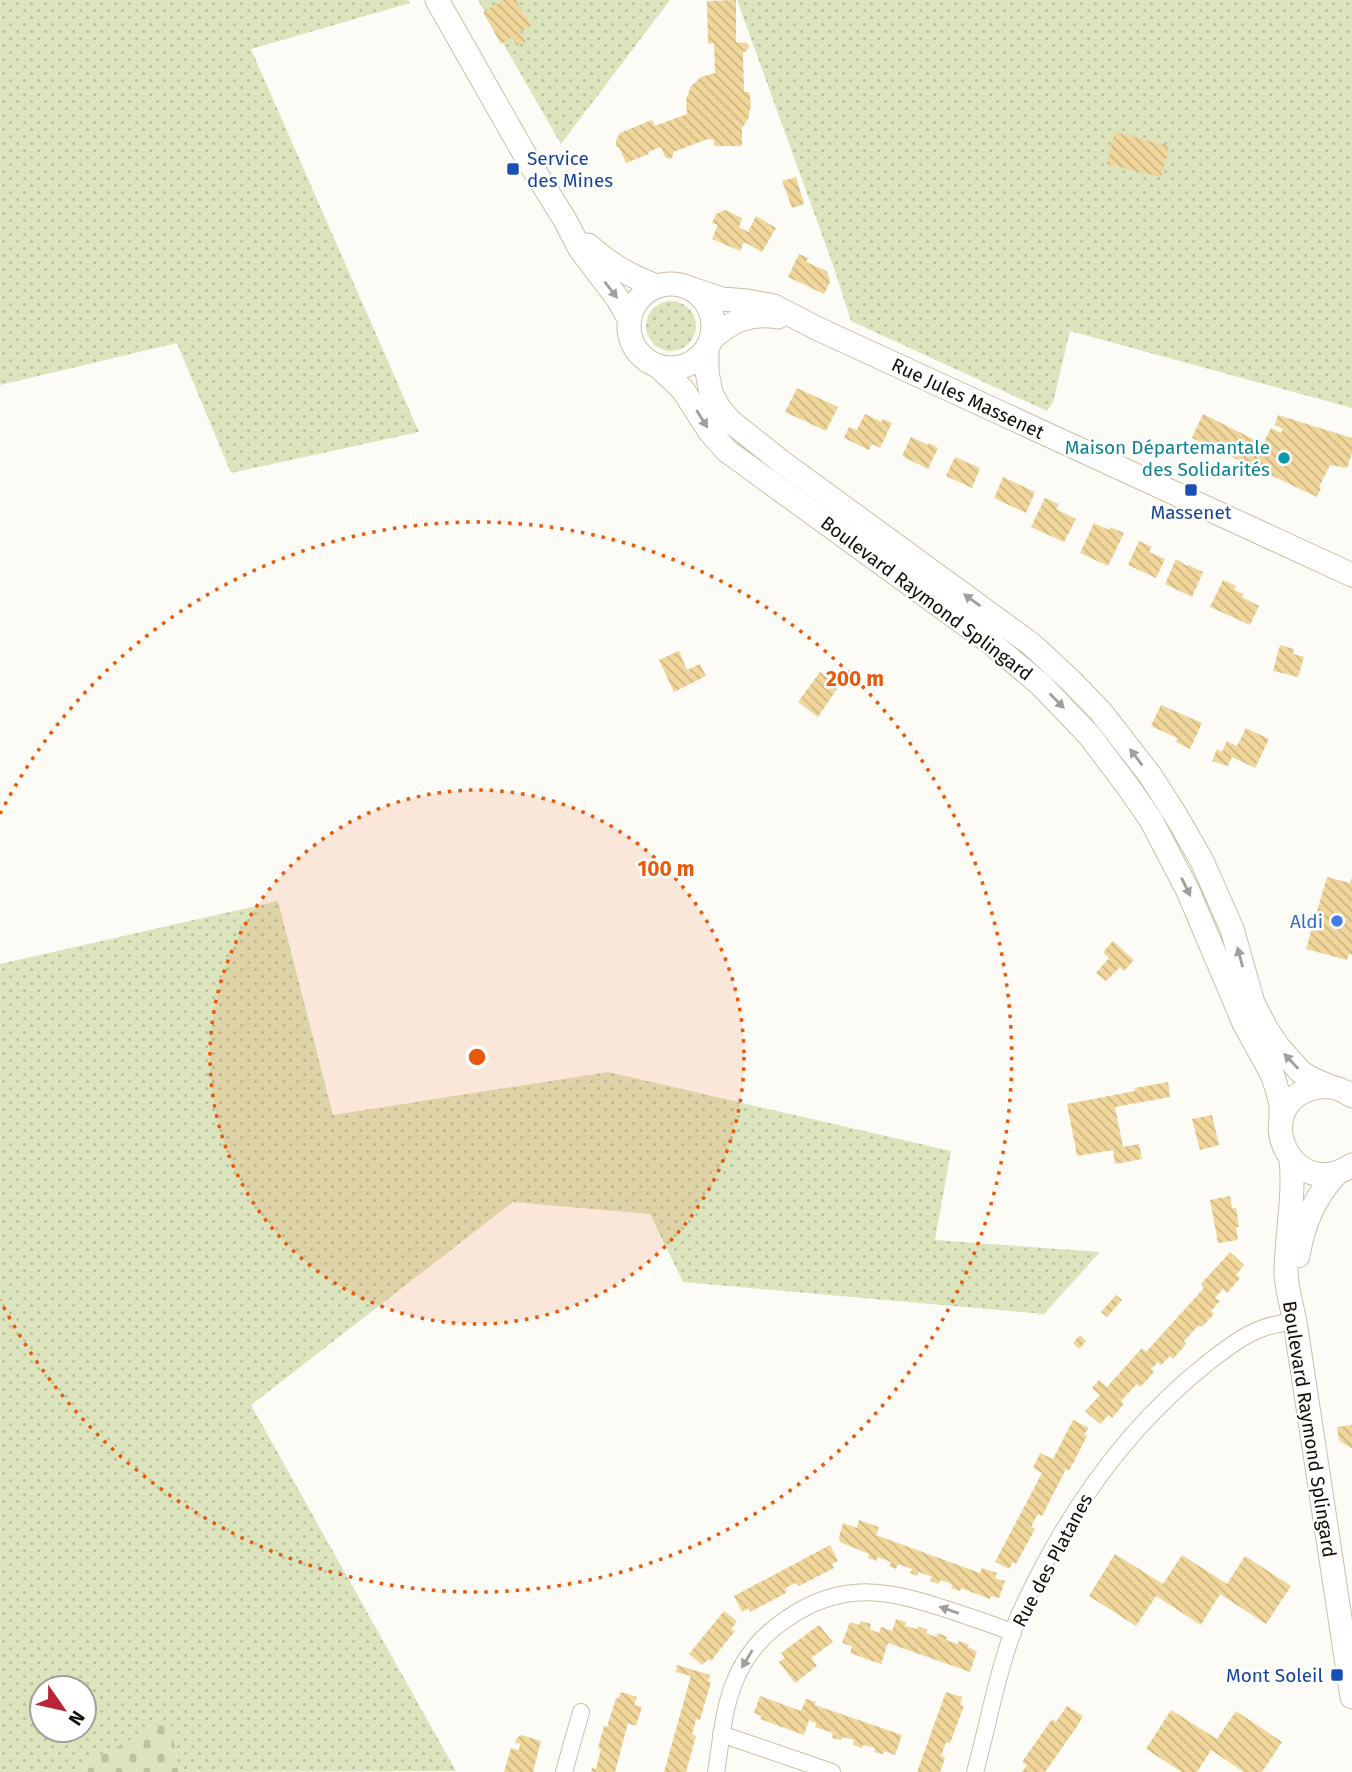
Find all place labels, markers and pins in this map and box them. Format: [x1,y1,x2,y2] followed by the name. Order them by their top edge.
[527,147,613,192] place label: Service des Mines
[505,161,521,177] marker: Service des Mines
[1065,436,1270,481] place label: Maison Départemantale des Solidarités
[1276,450,1292,466] marker: Maison Départemantale des Solidarités
[1183,482,1199,498] marker: Massenet
[1150,501,1232,524] place label: Massenet
[1290,910,1323,933] place label: Aldi
[1329,913,1345,929] marker: Aldi
[465,1045,489,1069] centre of rings
[1226,1664,1323,1687] place label: Mont Soleil
[1329,1667,1345,1683] marker: Mont Soleil

